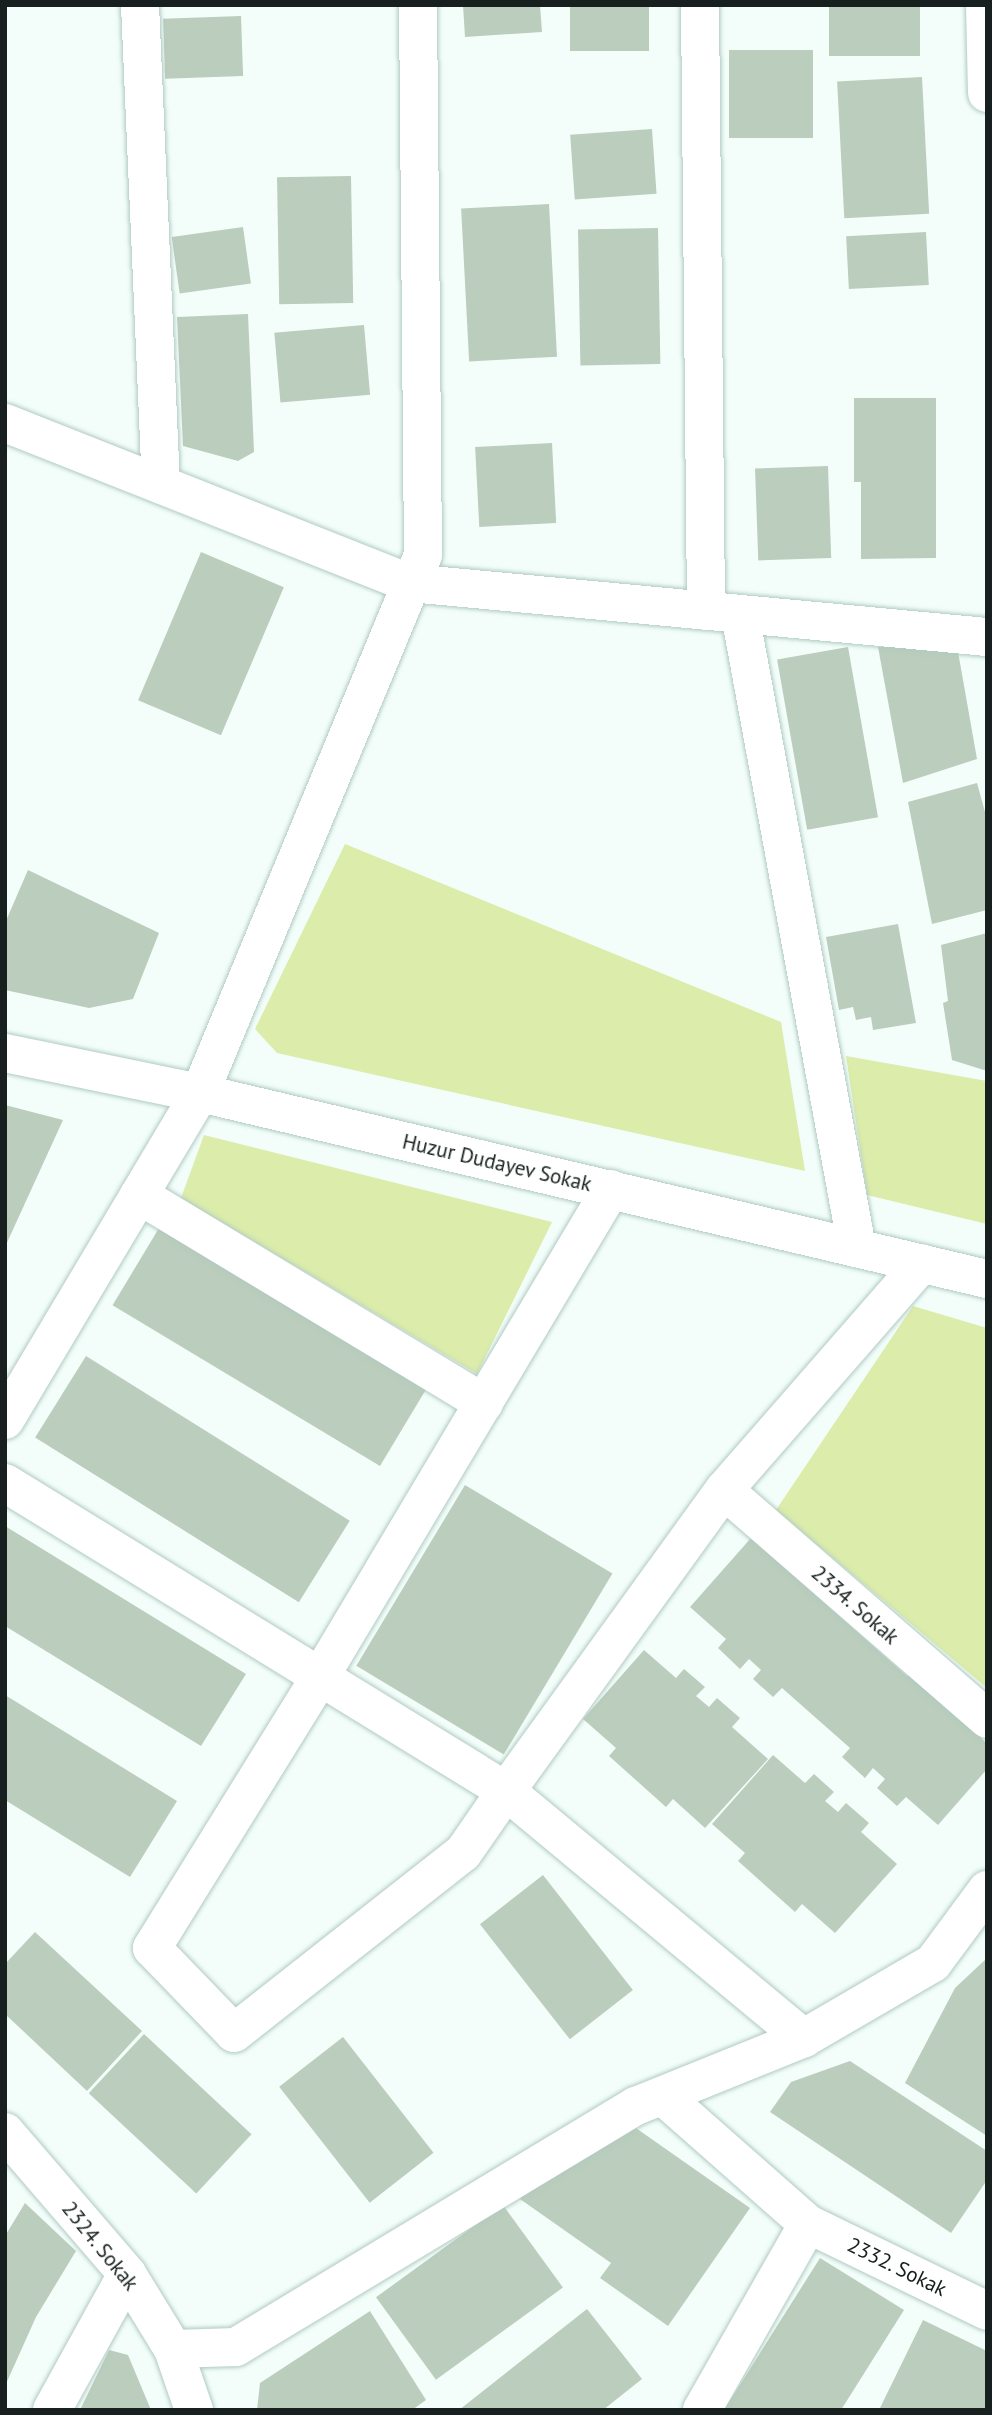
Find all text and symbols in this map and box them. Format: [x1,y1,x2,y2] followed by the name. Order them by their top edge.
[400,1129,594,1197] street label: Huzur Dudayev Sokak
[806,1560,904,1650] street label: 2334. Sokak
[56,2196,144,2296] street label: 2324. Sokak
[843,2232,951,2302] street label: 2332. Sokak

